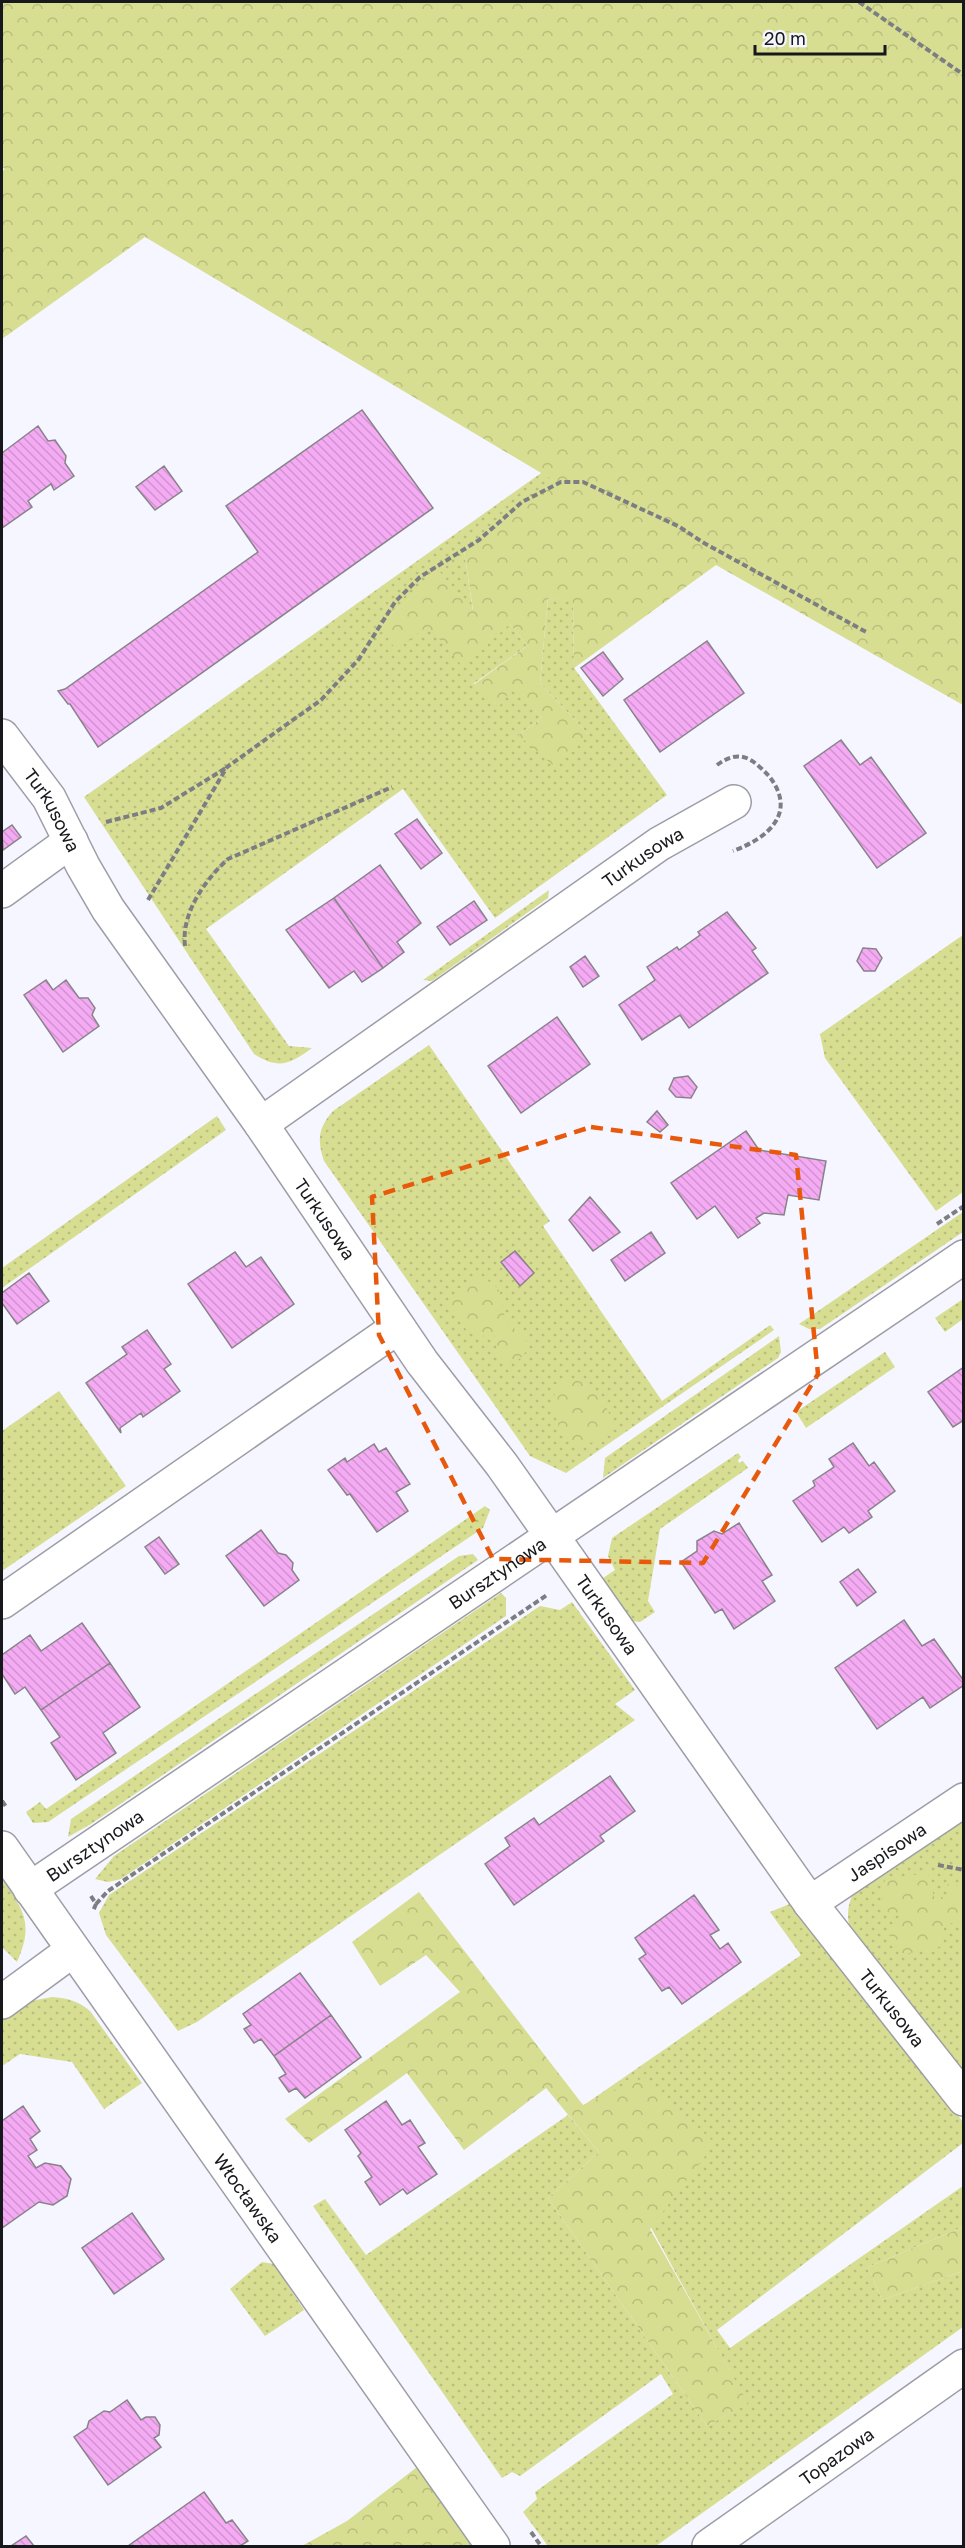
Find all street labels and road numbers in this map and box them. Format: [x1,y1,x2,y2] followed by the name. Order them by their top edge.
[19,764,85,855] street label: Turkusowa
[598,822,687,892] street label: Turkusowa
[290,1174,360,1264] street label: Turkusowa
[444,1532,550,1614] street label: Bursztynowa
[571,1570,643,1659] street label: Turkusowa
[42,1805,147,1886] street label: Bursztynowa
[843,1818,930,1886] street label: Jaspisowa
[855,1964,930,2051] street label: Turkusowa
[209,2149,287,2247] street label: Włocławska
[795,2422,878,2490] street label: Topazowa

